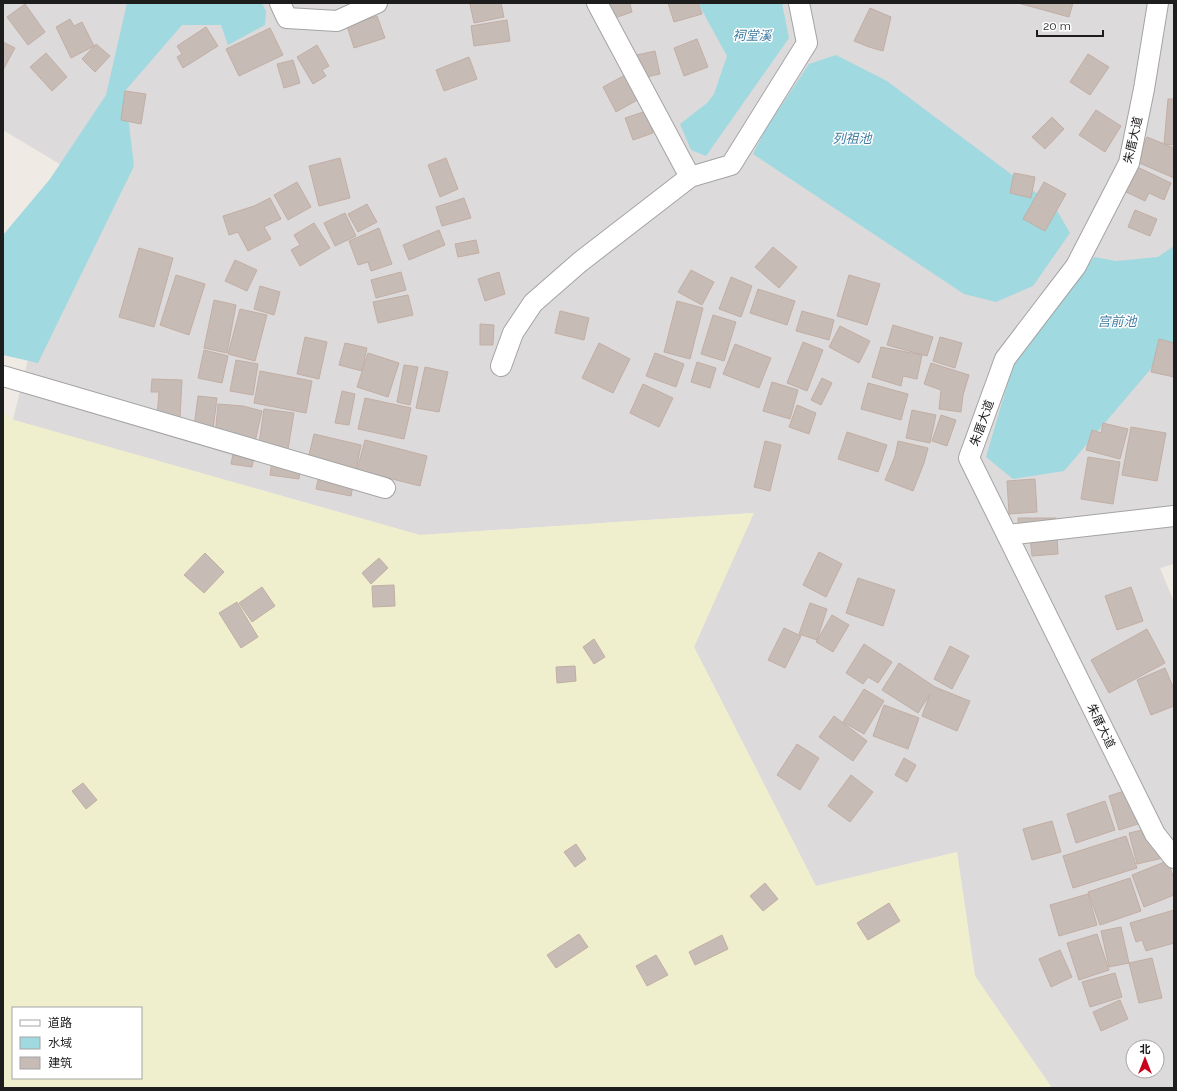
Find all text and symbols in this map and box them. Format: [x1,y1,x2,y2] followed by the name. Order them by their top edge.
[1037,12,1103,38] scale bar
[1043,19,1071,33] text: 20 m
[732,28,773,43] water label: 祠堂溪
[1121,115,1145,165] street label: 朱厝大道
[832,131,873,146] water label: 列祖池
[1097,314,1138,329] water label: 宫前池
[967,398,997,448] street label: 朱厝大道
[1084,701,1118,751] street label: 朱厝大道
[12,1007,142,1079] legend
[48,1016,72,1030] text: 道路
[48,1036,72,1050] text: 水域
[1125,1039,1165,1079] north arrow
[1140,1043,1151,1056] text: 北
[48,1056,72,1070] text: 建筑

